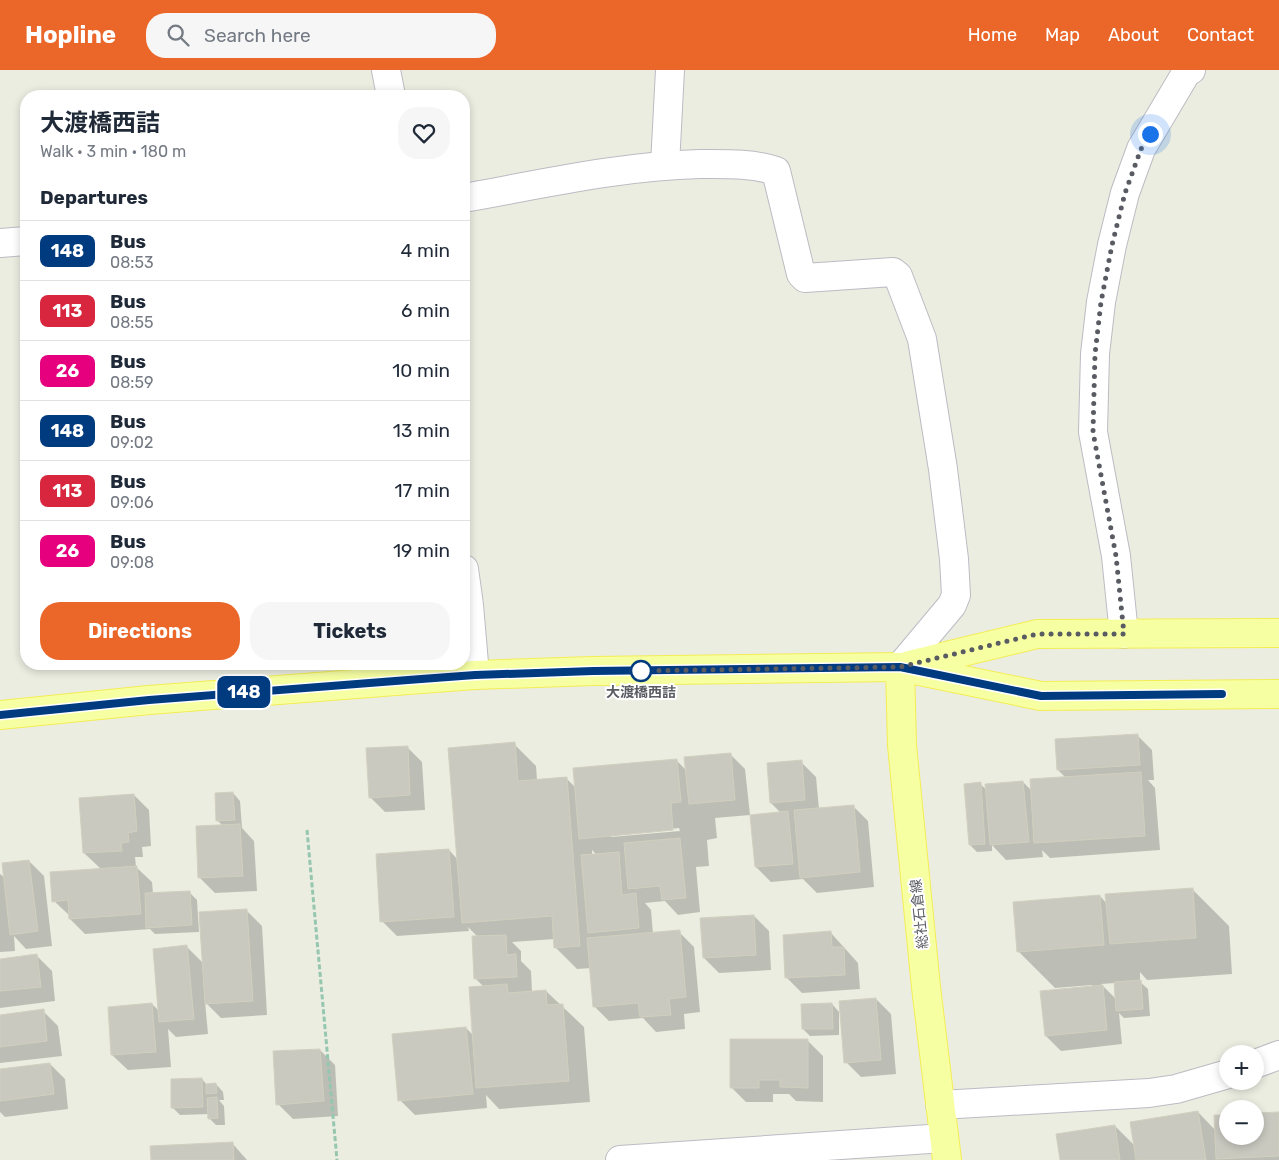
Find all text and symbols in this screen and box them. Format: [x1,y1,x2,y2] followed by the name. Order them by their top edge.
[146,13,496,58] search box
[25,21,116,49] text: Hopline
[164,21,192,49] icon: search
[204,24,311,47] text: Search here
[968,24,1017,46] text: Home
[1045,24,1080,46] text: Map
[1108,24,1159,46] text: About
[1187,24,1254,46] text: Contact
[398,107,450,159] button: heart
[40,109,160,137] text: 大渡橋西詰
[1138,122,1163,147] your location
[40,142,186,161] text: Walk · 3 min · 180 m
[40,186,148,209] text: Departures
[110,230,146,253] text: Bus
[401,239,450,262] text: 4 min
[51,240,84,262] text: 148
[110,253,154,272] text: 08:53
[110,290,146,313] text: Bus
[401,299,450,322] text: 6 min
[53,300,82,322] text: 113
[110,313,153,332] text: 08:55
[110,350,146,373] text: Bus
[392,359,450,382] text: 10 min
[56,360,79,382] text: 26
[110,373,153,392] text: 08:59
[110,410,146,433] text: Bus
[393,419,450,442] text: 13 min
[51,420,84,442] text: 148
[110,433,153,452] text: 09:02
[110,470,146,493] text: Bus
[394,479,450,502] text: 17 min
[53,480,82,502] text: 113
[110,493,154,512] text: 09:06
[110,530,146,553] text: Bus
[393,539,450,562] text: 19 min
[56,540,79,562] text: 26
[110,553,154,572] text: 09:08
[40,602,240,660] button: Directions
[250,602,450,660] button: Tickets
[630,660,652,682] marker: 大渡橋西詰
[215,676,273,708] line badge: 148
[227,681,261,703] text: 148
[606,684,676,701] place label: 大渡橋西詰
[907,878,932,950] street label: 総社石倉線
[1219,1045,1264,1145] map controls
[1219,1045,1264,1090] button: +
[1219,1100,1264,1145] button: −

